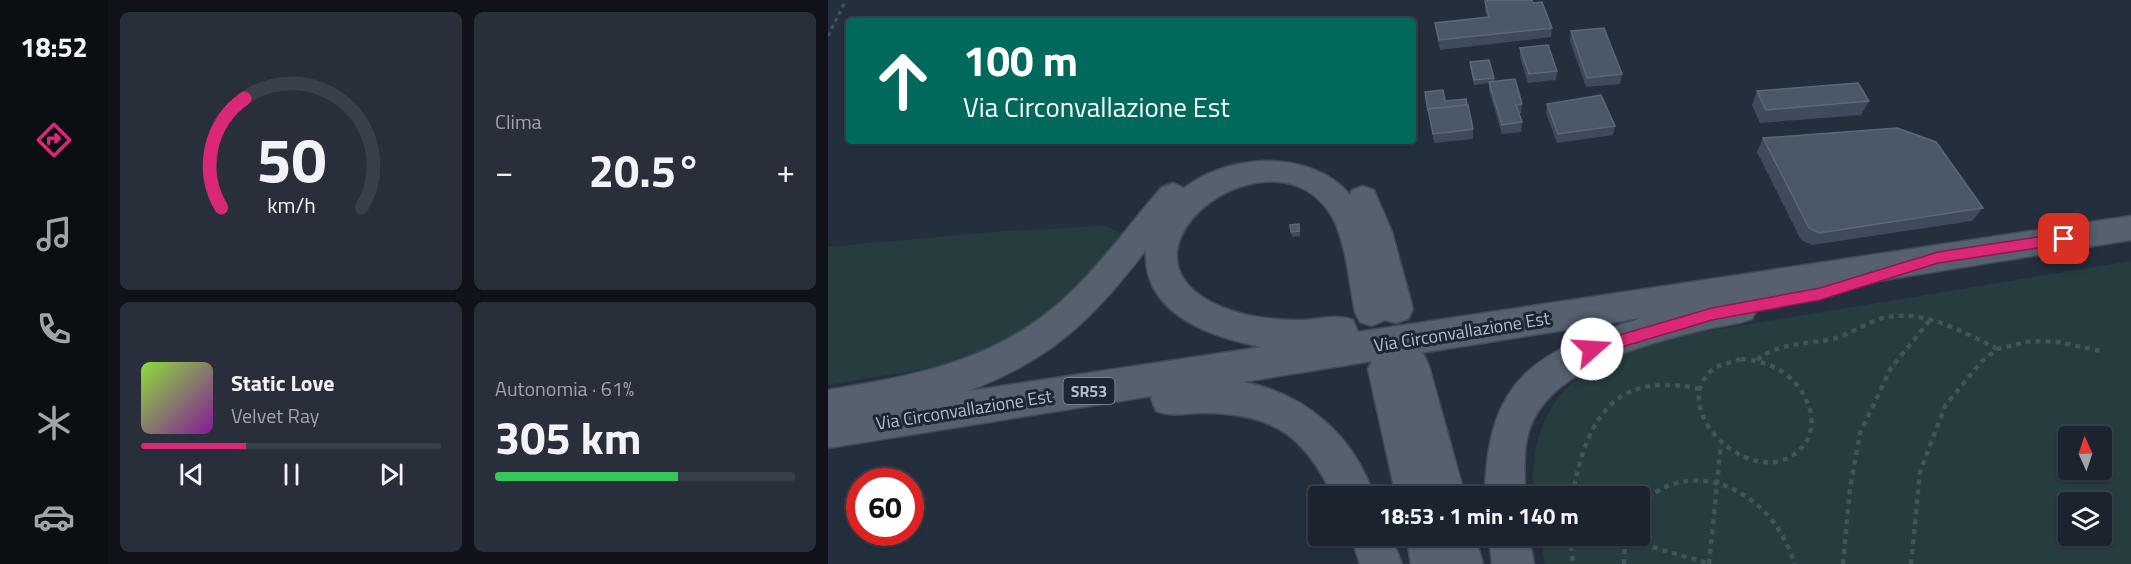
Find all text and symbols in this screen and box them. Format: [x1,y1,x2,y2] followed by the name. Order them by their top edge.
[20,26,88,67] text: 18:52
[963,28,1078,92] text: 100 m
[864,42,942,120] icon: ahead
[963,86,1230,127] text: Via Circonvallazione Est
[495,106,542,137] text: Clima
[256,111,326,206] text: 50
[33,119,75,161] icon: directions
[589,136,701,204] text: 20.5°
[495,146,513,196] text: −
[777,146,795,196] text: +
[267,189,315,221] text: km/h
[33,213,75,255] icon: music
[2038,213,2089,264] pin
[2047,222,2080,255] icon: arrive
[1372,304,1553,359] street label: Via Circonvallazione Est
[33,308,75,350] icon: phone
[1560,317,1624,381] position arrow
[231,366,334,400] text: Static Love
[495,373,634,404] text: Autonomia · 61%
[1064,378,1114,404] road number: SR53
[874,382,1055,437] street label: Via Circonvallazione Est
[231,400,320,431] text: Velvet Ray
[33,402,75,444] icon: climate
[495,403,641,471] text: 305 km
[2058,426,2112,480] north arrow
[2058,426,2112,546] map controls
[175,458,208,491] icon: previous
[275,458,308,491] icon: pause
[375,458,408,491] icon: next
[846,468,924,546] speed limit sign: 60
[2058,492,2112,546] button: layers
[33,496,75,538] icon: car
[1379,499,1579,533] text: 18:53 · 1 min · 140 m

